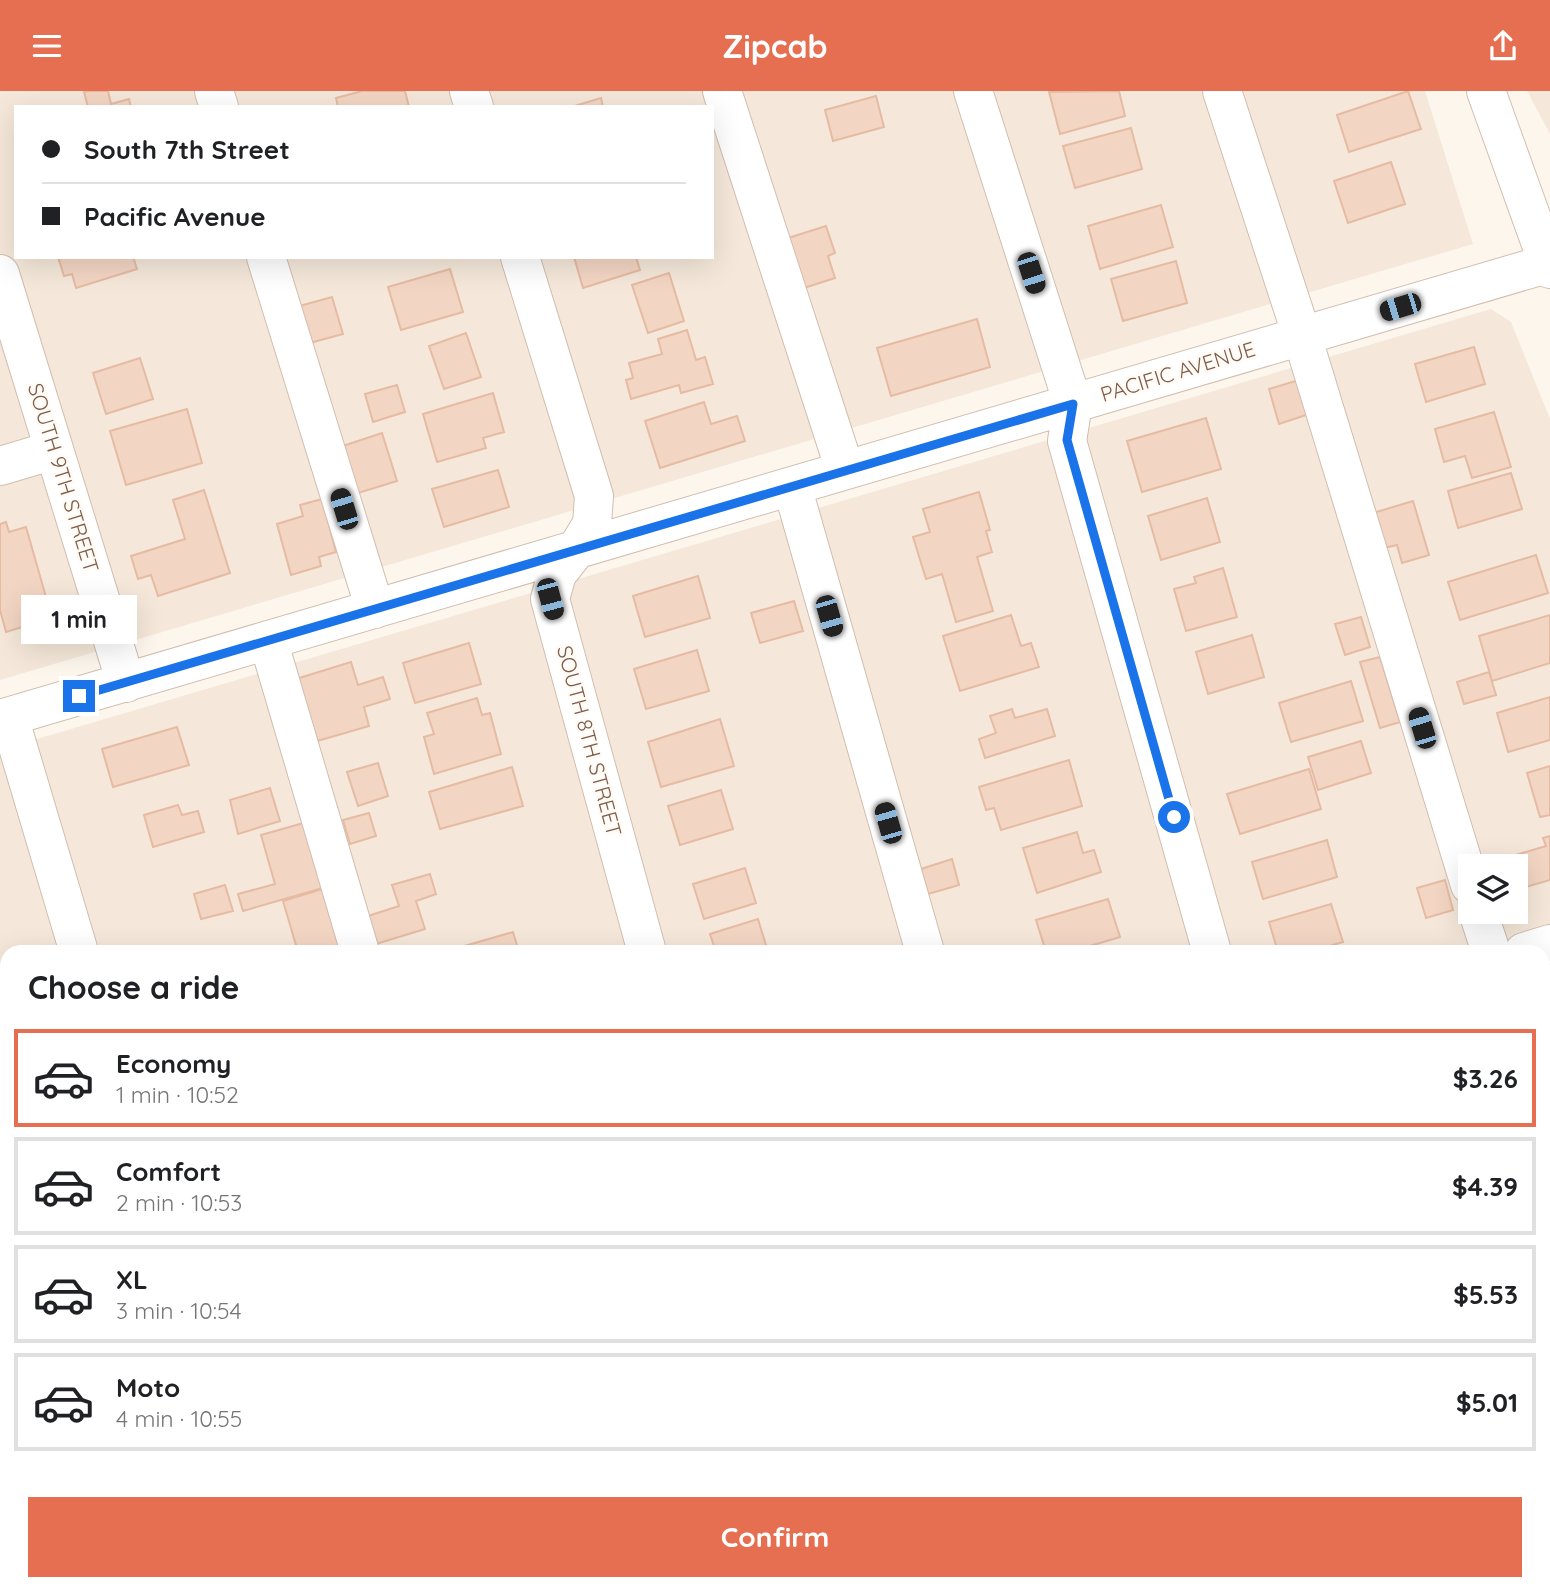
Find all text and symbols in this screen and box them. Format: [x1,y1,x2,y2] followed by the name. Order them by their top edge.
[722,26,828,66] text: Zipcab
[28,27,66,65] icon: menu
[1484,27,1522,65] icon: share
[84,133,290,166] text: South 7th Street
[84,200,266,233] text: Pacific Avenue
[1015,250,1048,296] car
[1377,291,1424,323] car
[1097,335,1258,407] street label: PACIFIC AVENUE
[23,380,105,576] street label: SOUTH 9TH STREET
[328,486,361,532] car
[535,576,566,622] car
[814,593,845,639] car
[21,595,137,643] callout: 1 min
[51,605,107,634] text: 1 min
[552,643,628,839] street label: SOUTH 8TH STREET
[63,680,95,712] route end
[1406,705,1439,751] car
[873,800,904,846] car
[1158,801,1190,833] route start
[1458,854,1528,924] map controls
[1458,854,1528,924] button: layers
[28,967,240,1007] text: Choose a ride
[32,1047,95,1110] icon: car
[116,1047,231,1080] text: Economy
[1453,1062,1518,1095] text: $3.26
[116,1080,239,1109] text: 1 min · 10:52
[32,1155,95,1218] icon: car
[116,1155,221,1188] text: Comfort
[1452,1170,1518,1203] text: $4.39
[116,1188,242,1217] text: 2 min · 10:53
[32,1263,95,1326] icon: car
[116,1263,148,1296] text: XL
[1453,1278,1518,1311] text: $5.53
[116,1296,242,1325] text: 3 min · 10:54
[32,1371,95,1434] icon: car
[116,1371,180,1404] text: Moto
[1456,1386,1518,1419] text: $5.01
[116,1404,242,1433] text: 4 min · 10:55
[28,1497,1522,1577] button: Confirm

